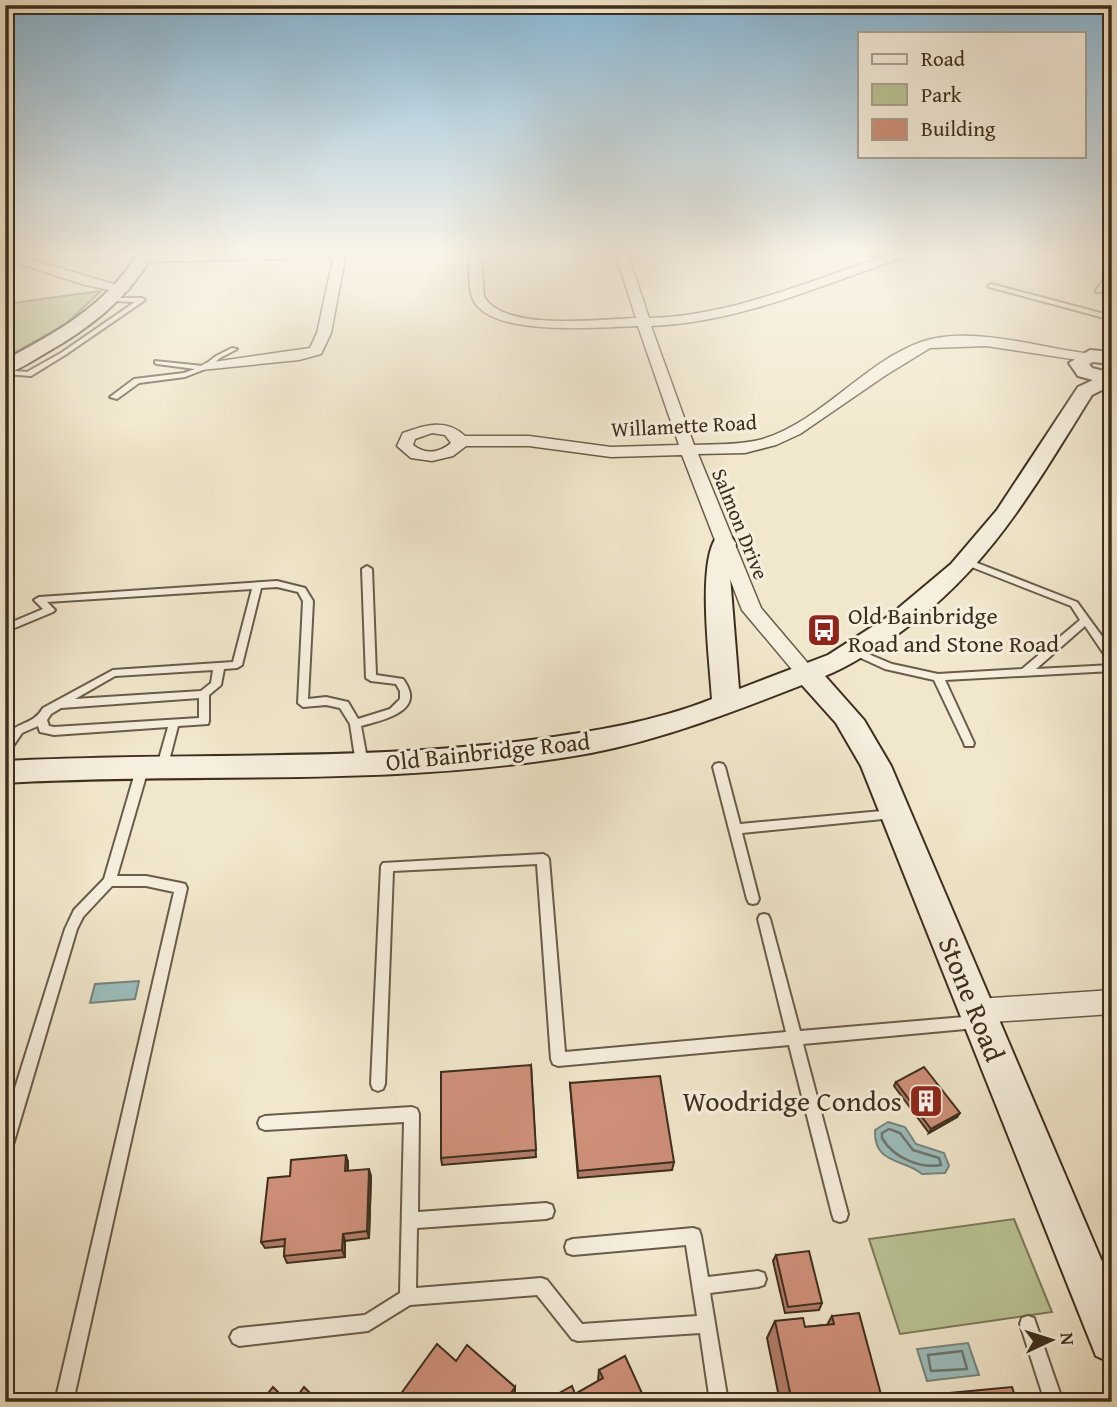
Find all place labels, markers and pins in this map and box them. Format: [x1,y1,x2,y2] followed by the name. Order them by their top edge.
[848,598,1059,661] place label: Old Bainbridge Road and Stone Road
[805,611,843,649] bus stop icon: Old Bainbridge Road and Stone Road
[683,1080,902,1121] place label: Woodridge Condos
[907,1082,945,1120] building icon: Woodridge Condos

